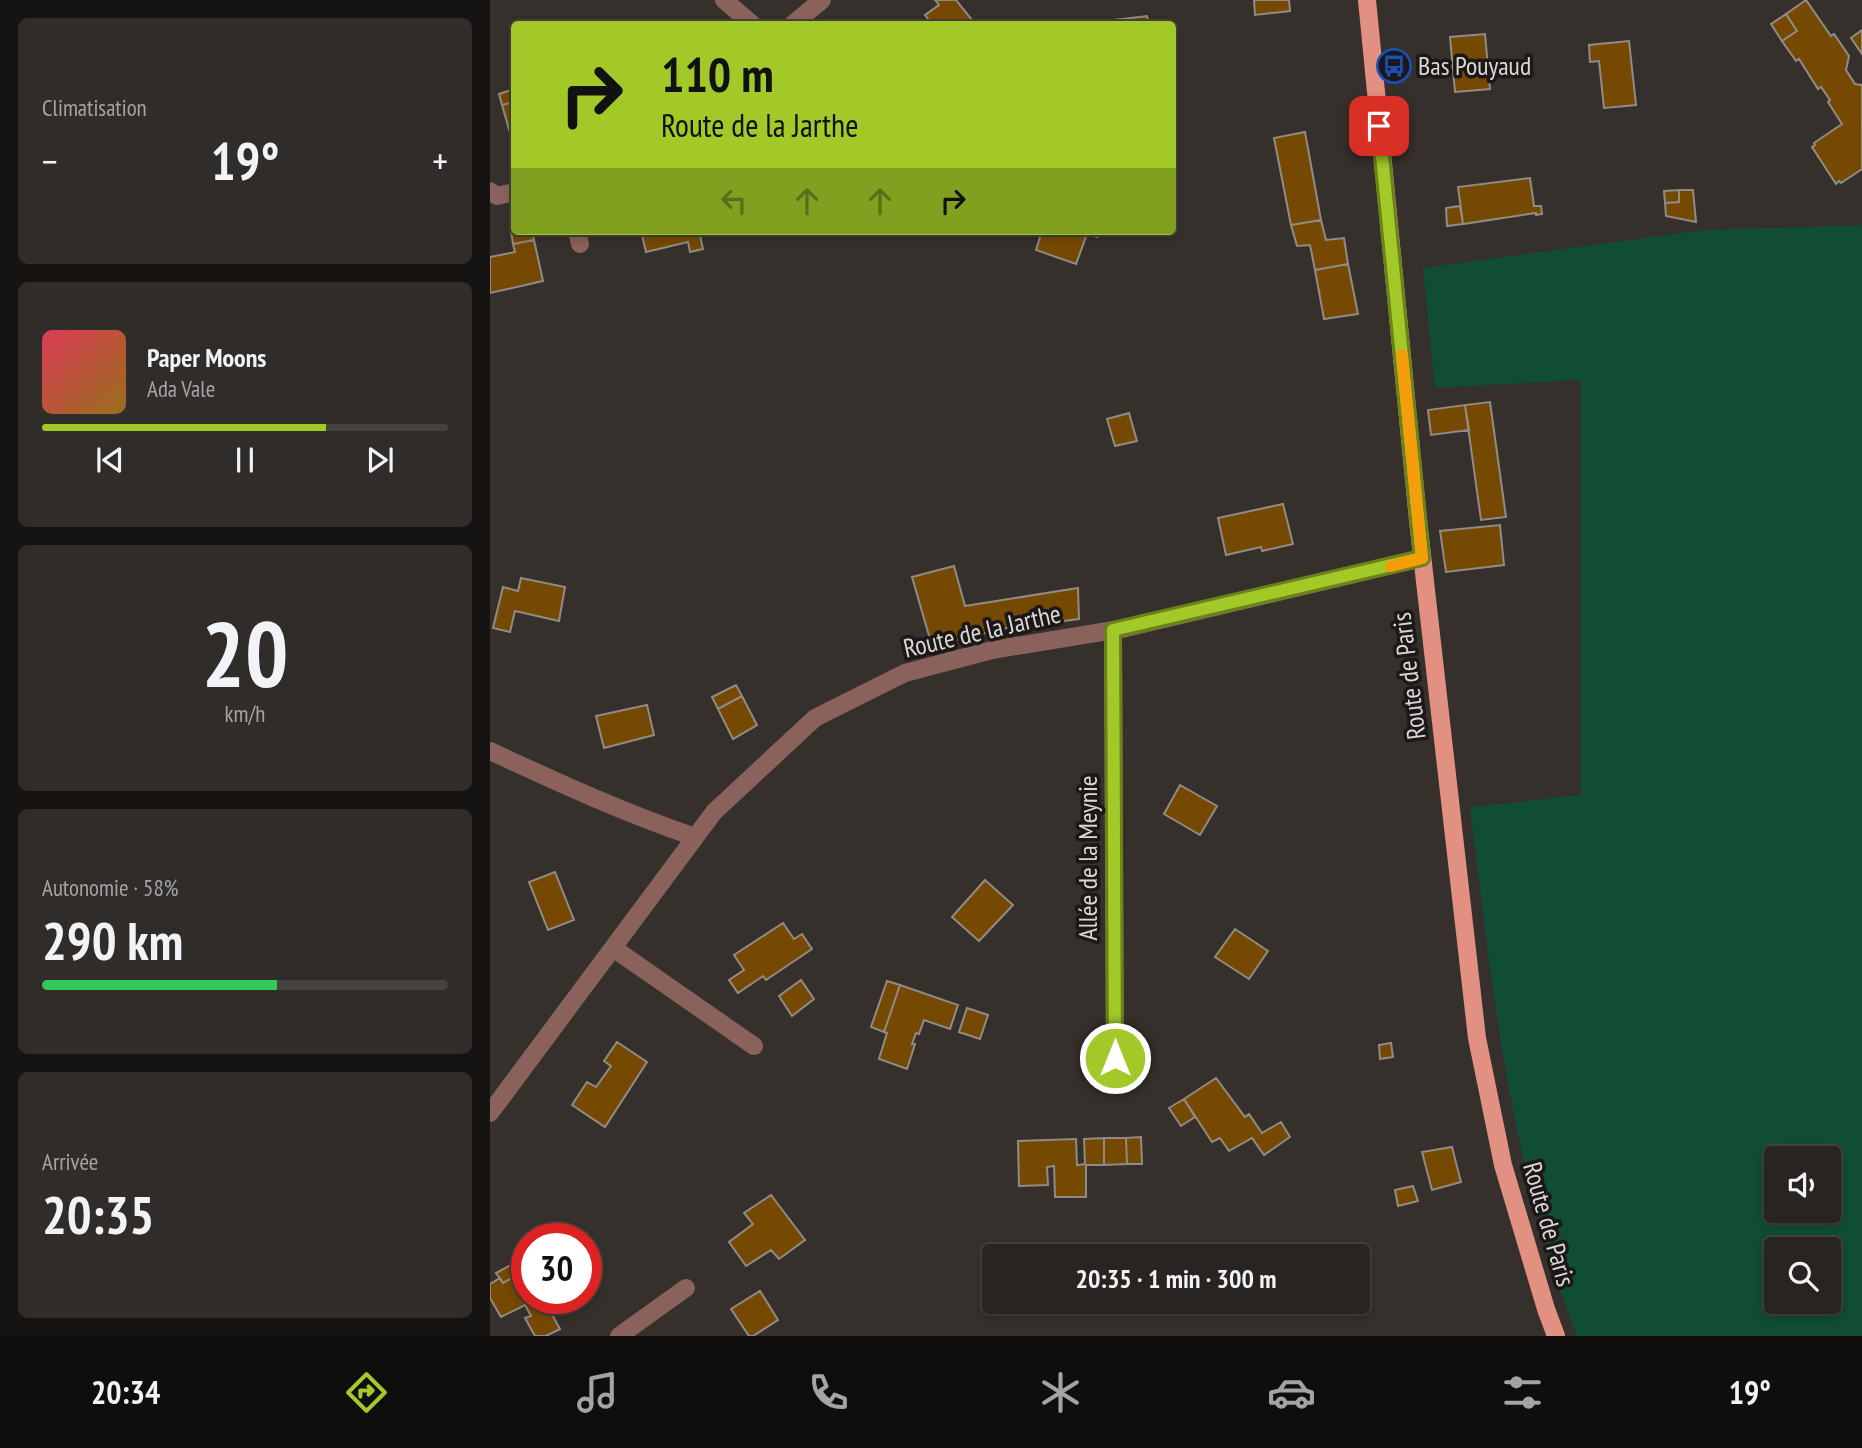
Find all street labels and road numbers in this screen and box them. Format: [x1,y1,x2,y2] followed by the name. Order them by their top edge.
[900,596,1064,665] street label: Route de la Jarthe
[1384,611,1433,741] street label: Route de Paris
[1071,775,1104,941] street label: Allée de la Meynie
[1516,1158,1583,1290] street label: Route de Paris

